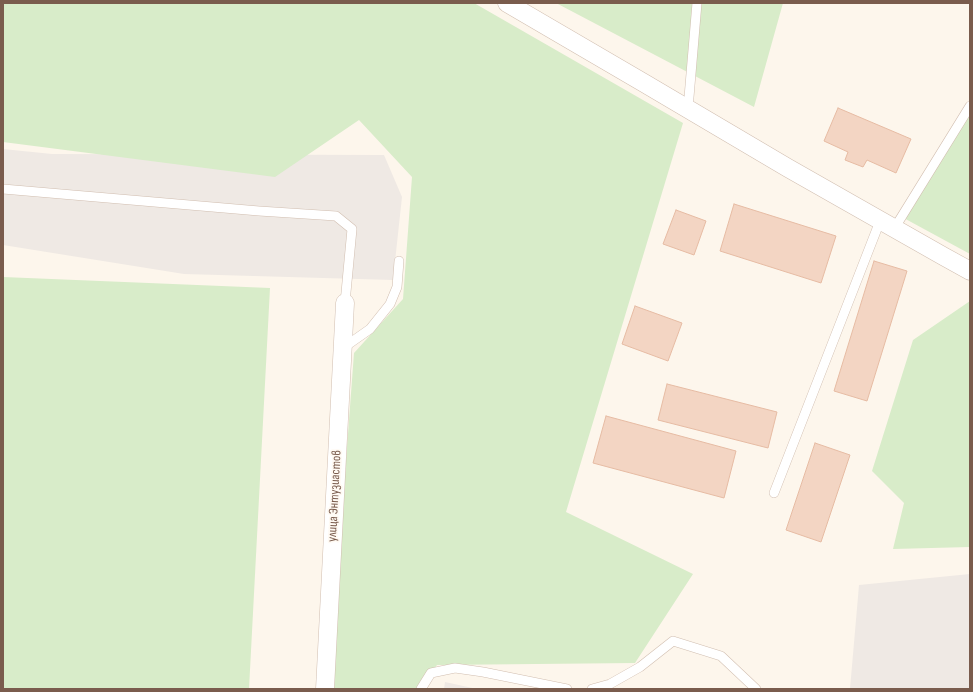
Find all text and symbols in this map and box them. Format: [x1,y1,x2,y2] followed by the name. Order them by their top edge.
[325,450,345,542] street label: улица Энтузиастов

